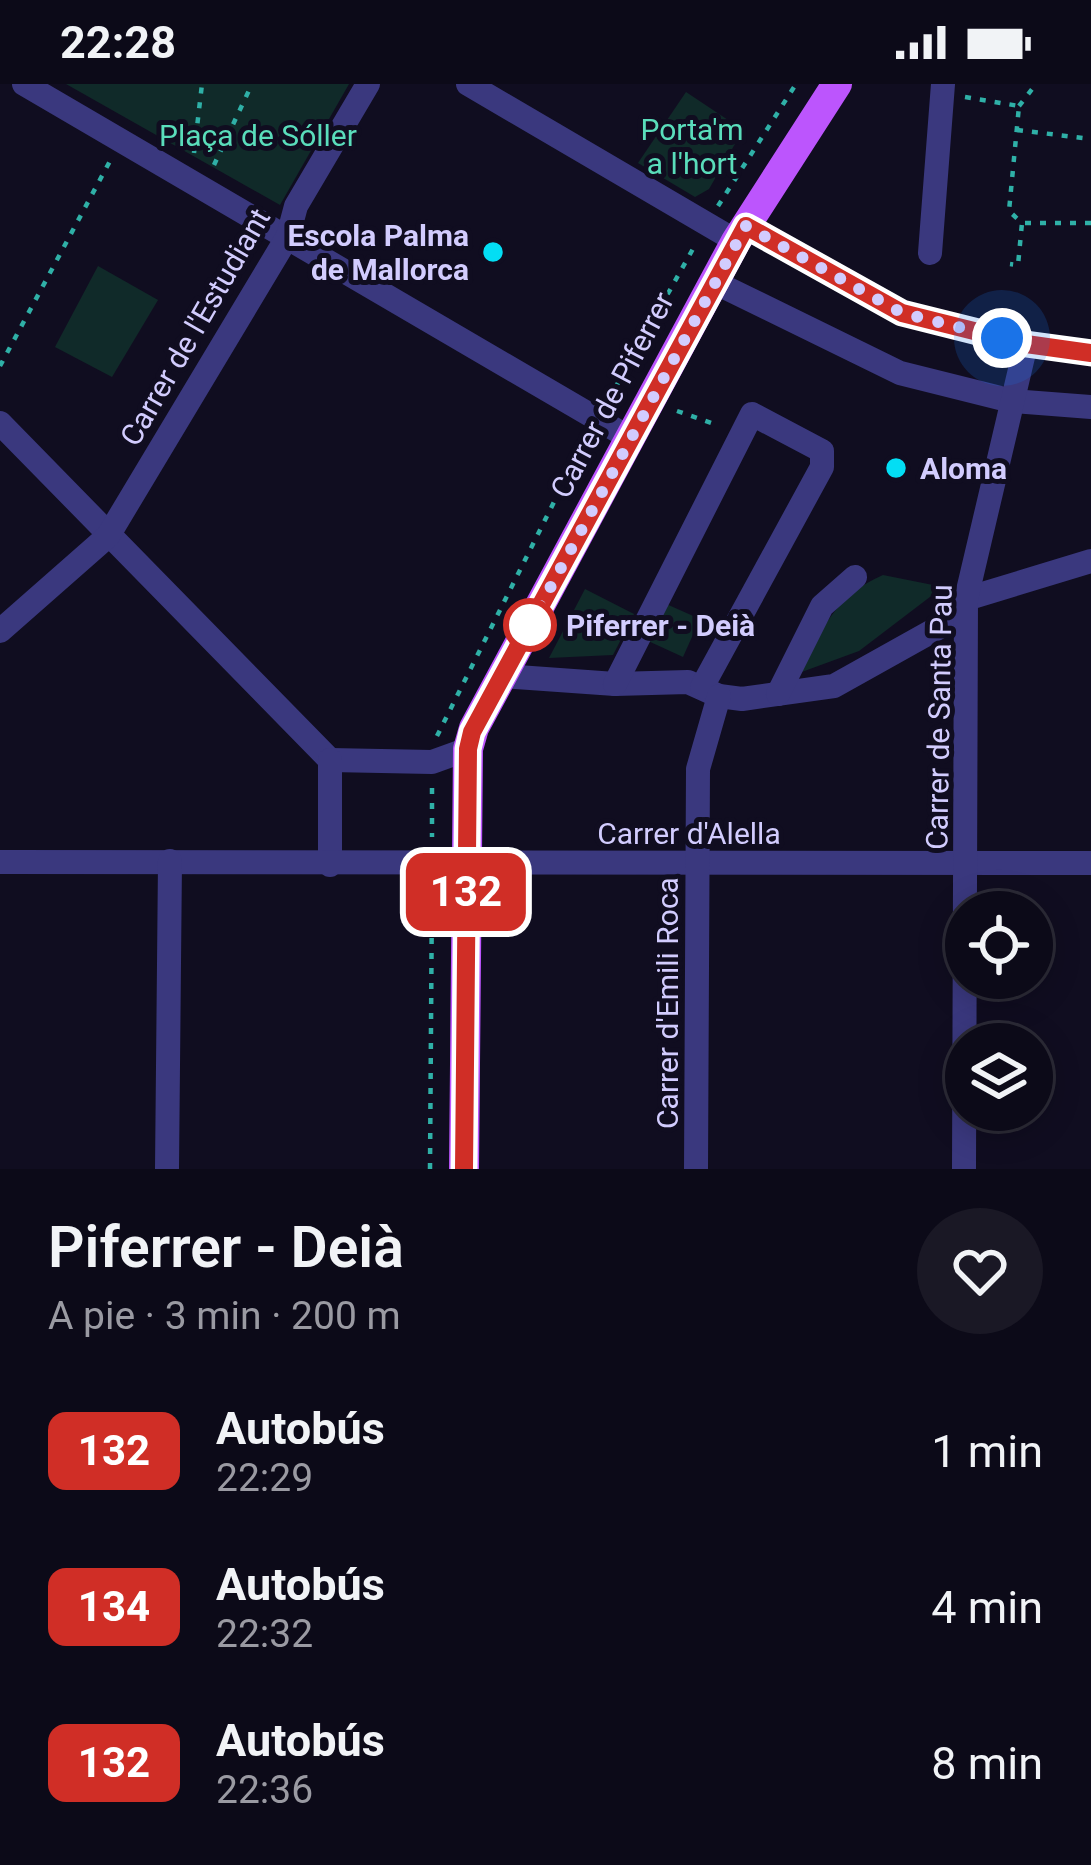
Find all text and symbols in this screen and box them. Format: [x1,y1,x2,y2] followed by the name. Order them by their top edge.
[60,16,176,69] text: 22:28
[640,112,744,181] park label: Porta'm a l'hort
[159,118,357,153] park label: Plaça de Sóller
[113,202,277,452] street label: Carrer de l'Estudiant
[287,218,469,287] place label: Escola Palma de Mallorca
[480,239,506,265] marker: Escola Palma de Mallorca
[543,286,681,504] street label: Carrer de Piferrer
[972,308,1032,368] your location
[920,451,1007,486] place label: Aloma
[883,455,909,481] marker: Aloma
[919,584,959,850] street label: Carrer de Santa Pau
[505,600,555,650] marker: Piferrer - Deià
[566,608,755,643] place label: Piferrer - Deià
[597,816,781,851] street label: Carrer d'Alella
[397,853,535,931] line badge: 132
[430,867,502,916] text: 132
[650,877,685,1129] street label: Carrer d'Emili Roca
[945,891,1053,1131] map controls
[945,891,1053,999] button: locate
[945,1023,1053,1131] button: layers
[917,1208,1043,1334] button: heart
[48,1214,404,1281] text: Piferrer - Deià
[48,1293,401,1339] text: A pie · 3 min · 200 m
[216,1402,385,1455] text: Autobús
[931,1425,1043,1478] text: 1 min
[78,1426,150,1475] text: 132
[216,1455,313,1501] text: 22:29
[216,1558,385,1611] text: Autobús
[931,1581,1043,1634] text: 4 min
[78,1582,150,1631] text: 134
[216,1611,313,1657] text: 22:32
[216,1714,385,1767] text: Autobús
[931,1737,1043,1790] text: 8 min
[78,1738,150,1787] text: 132
[216,1767,313,1813] text: 22:36

